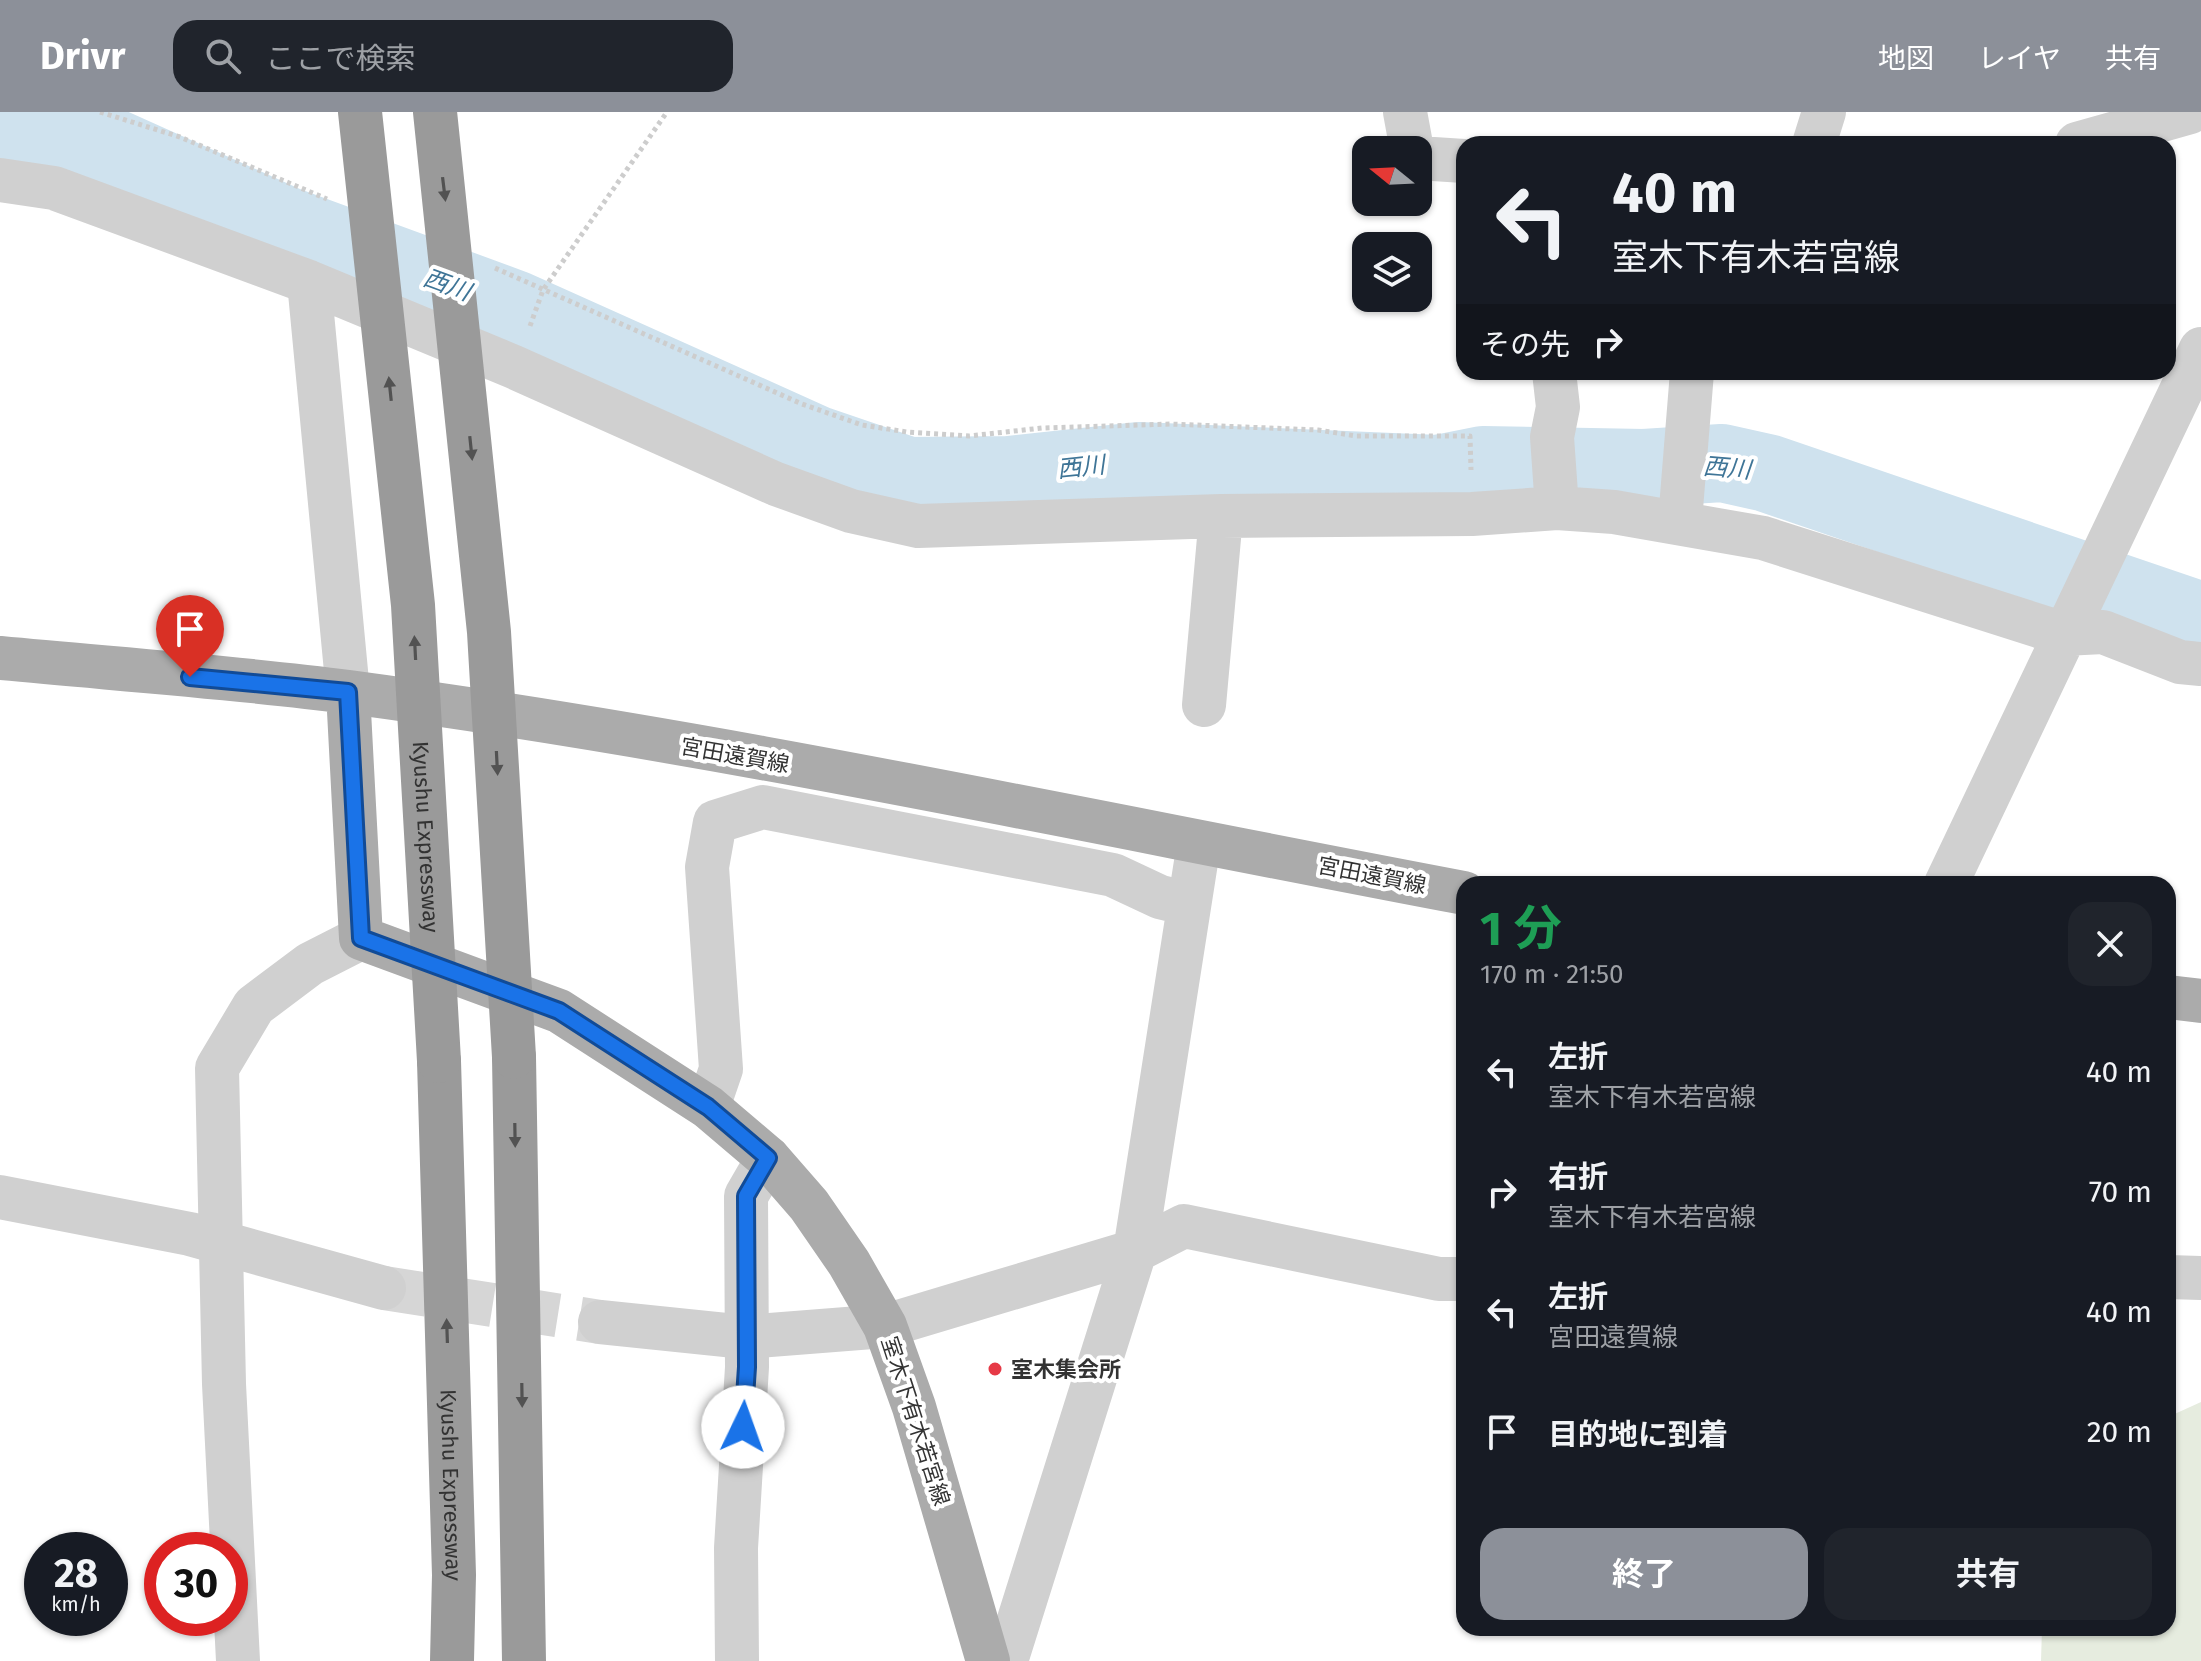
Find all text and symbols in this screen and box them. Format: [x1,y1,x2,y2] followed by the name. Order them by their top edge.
[173,20,733,92] search box
[40,33,125,79] text: Drivr
[201,34,245,78] icon: search
[265,41,415,77] text: ここで検索
[1878,42,1934,75] text: 地図
[1978,42,2061,75] text: レイヤ
[2105,42,2161,75] text: 共有
[1352,136,1432,216] north arrow
[1352,136,1432,312] map controls
[1612,160,1737,227] text: 40 m
[1480,168,1584,272] icon: left
[438,177,451,202] one-way arrow
[1352,232,1432,312] button: layers
[1612,236,1900,280] text: 室木下有木若宮線
[420,264,477,307] water label: 西川
[1586,320,1630,364] icon: right
[1480,327,1570,363] text: その先
[384,376,397,401] one-way arrow
[464,436,477,461] one-way arrow
[1056,450,1109,483] water label: 西川
[1702,452,1755,484] water label: 西川
[156,595,224,677] pin
[168,607,212,651] icon: arrive
[408,635,421,660] one-way arrow
[678,733,791,778] street label: 宮田遠賀線
[407,740,445,933] street label: Kyushu Expressway
[491,751,504,776] one-way arrow
[1315,852,1428,899] street label: 宮田遠賀線
[1480,900,1562,958] text: 1 分
[2068,902,2152,986] button: close
[1480,959,1624,990] text: 170 m · 21:50
[1548,1039,1608,1075] text: 左折
[1480,1050,1524,1094] icon: left
[2086,1054,2152,1090] text: 40 m
[1548,1082,1756,1113] text: 室木下有木若宮線
[509,1123,522,1148] one-way arrow
[1548,1159,1608,1195] text: 右折
[1480,1170,1524,1214] icon: right
[2089,1174,2152,1210] text: 70 m
[1548,1202,1756,1233] text: 室木下有木若宮線
[1548,1279,1608,1315] text: 左折
[1480,1290,1524,1334] icon: left
[2086,1294,2152,1330] text: 40 m
[440,1318,453,1343] one-way arrow
[1548,1322,1678,1353] text: 宮田遠賀線
[875,1333,956,1509] street label: 室木下有木若宮線
[1011,1356,1121,1383] place label: 室木集会所
[986,1360,1004,1378] marker: 室木集会所
[515,1383,528,1408] one-way arrow
[701,1385,785,1469] position arrow
[435,1389,467,1581] street label: Kyushu Expressway
[1480,1410,1524,1454] icon: arrive
[2087,1414,2152,1450] text: 20 m
[1548,1417,1728,1453] text: 目的地に到着
[1480,1528,1808,1620] button: 終了
[1824,1528,2152,1620] button: 共有
[144,1532,248,1636] speed limit sign: 30
[54,1550,98,1598] text: 28
[51,1592,101,1616] text: km/h

